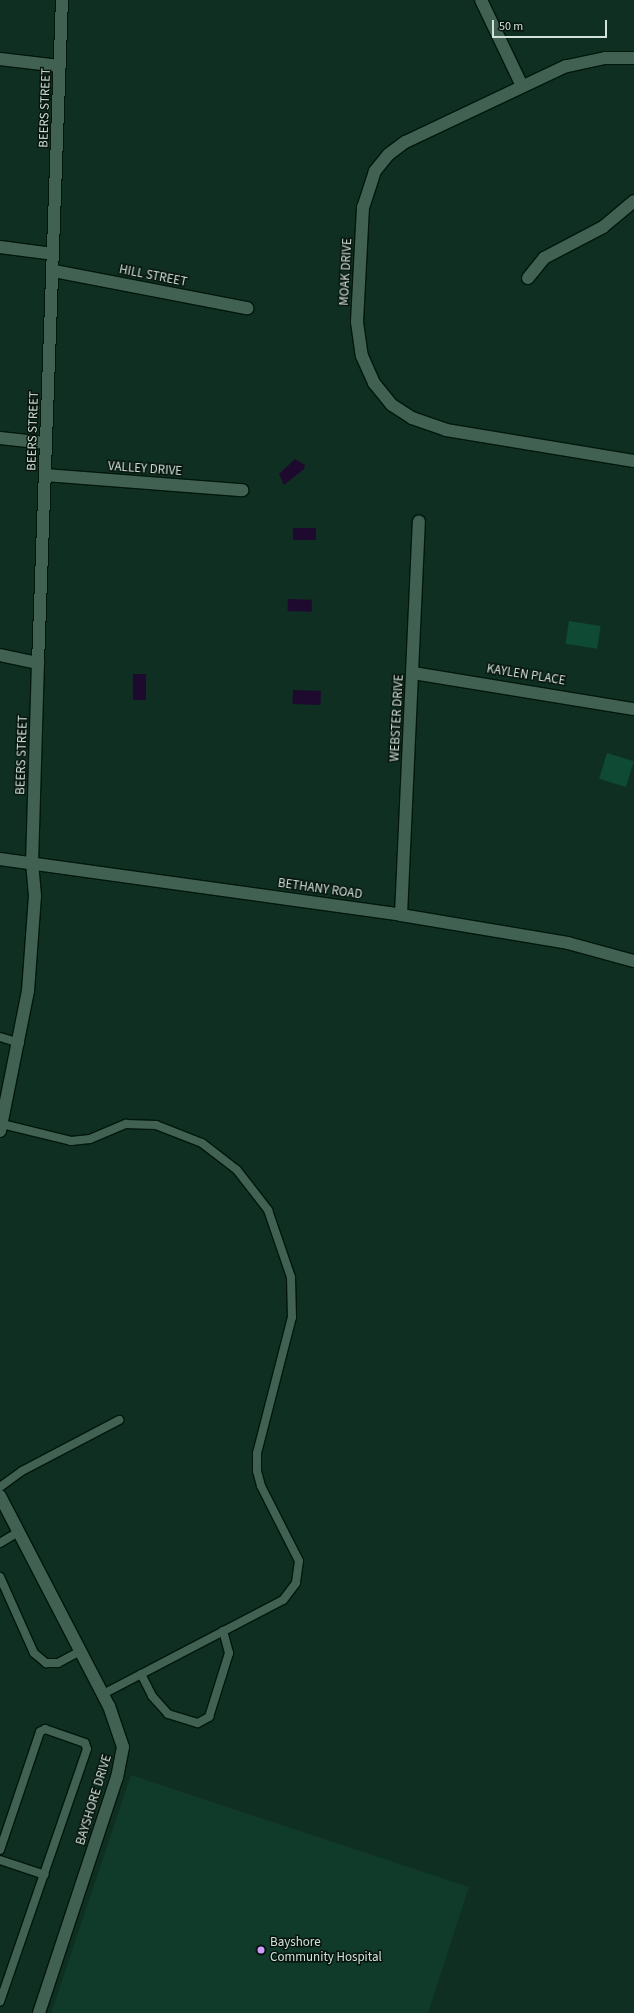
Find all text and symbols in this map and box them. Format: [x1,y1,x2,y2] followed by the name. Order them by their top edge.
[494,12,609,38] scale bar
[499,18,523,35] text: 50 m
[36,68,54,148] street label: BEERS STREET
[336,238,356,306] street label: MOAK DRIVE
[118,262,188,290] street label: HILL STREET
[24,391,42,471] street label: BEERS STREET
[107,459,183,479] street label: VALLEY DRIVE
[485,661,567,689] street label: KAYLEN PLACE
[387,674,407,762] street label: WEBSTER DRIVE
[13,715,31,795] street label: BEERS STREET
[277,875,363,903] street label: BETHANY ROAD
[73,1753,115,1847] street label: BAYSHORE DRIVE
[270,1935,382,1966] place label: Bayshore Community Hospital
[255,1944,267,1956] marker: Bayshore Community Hospital

